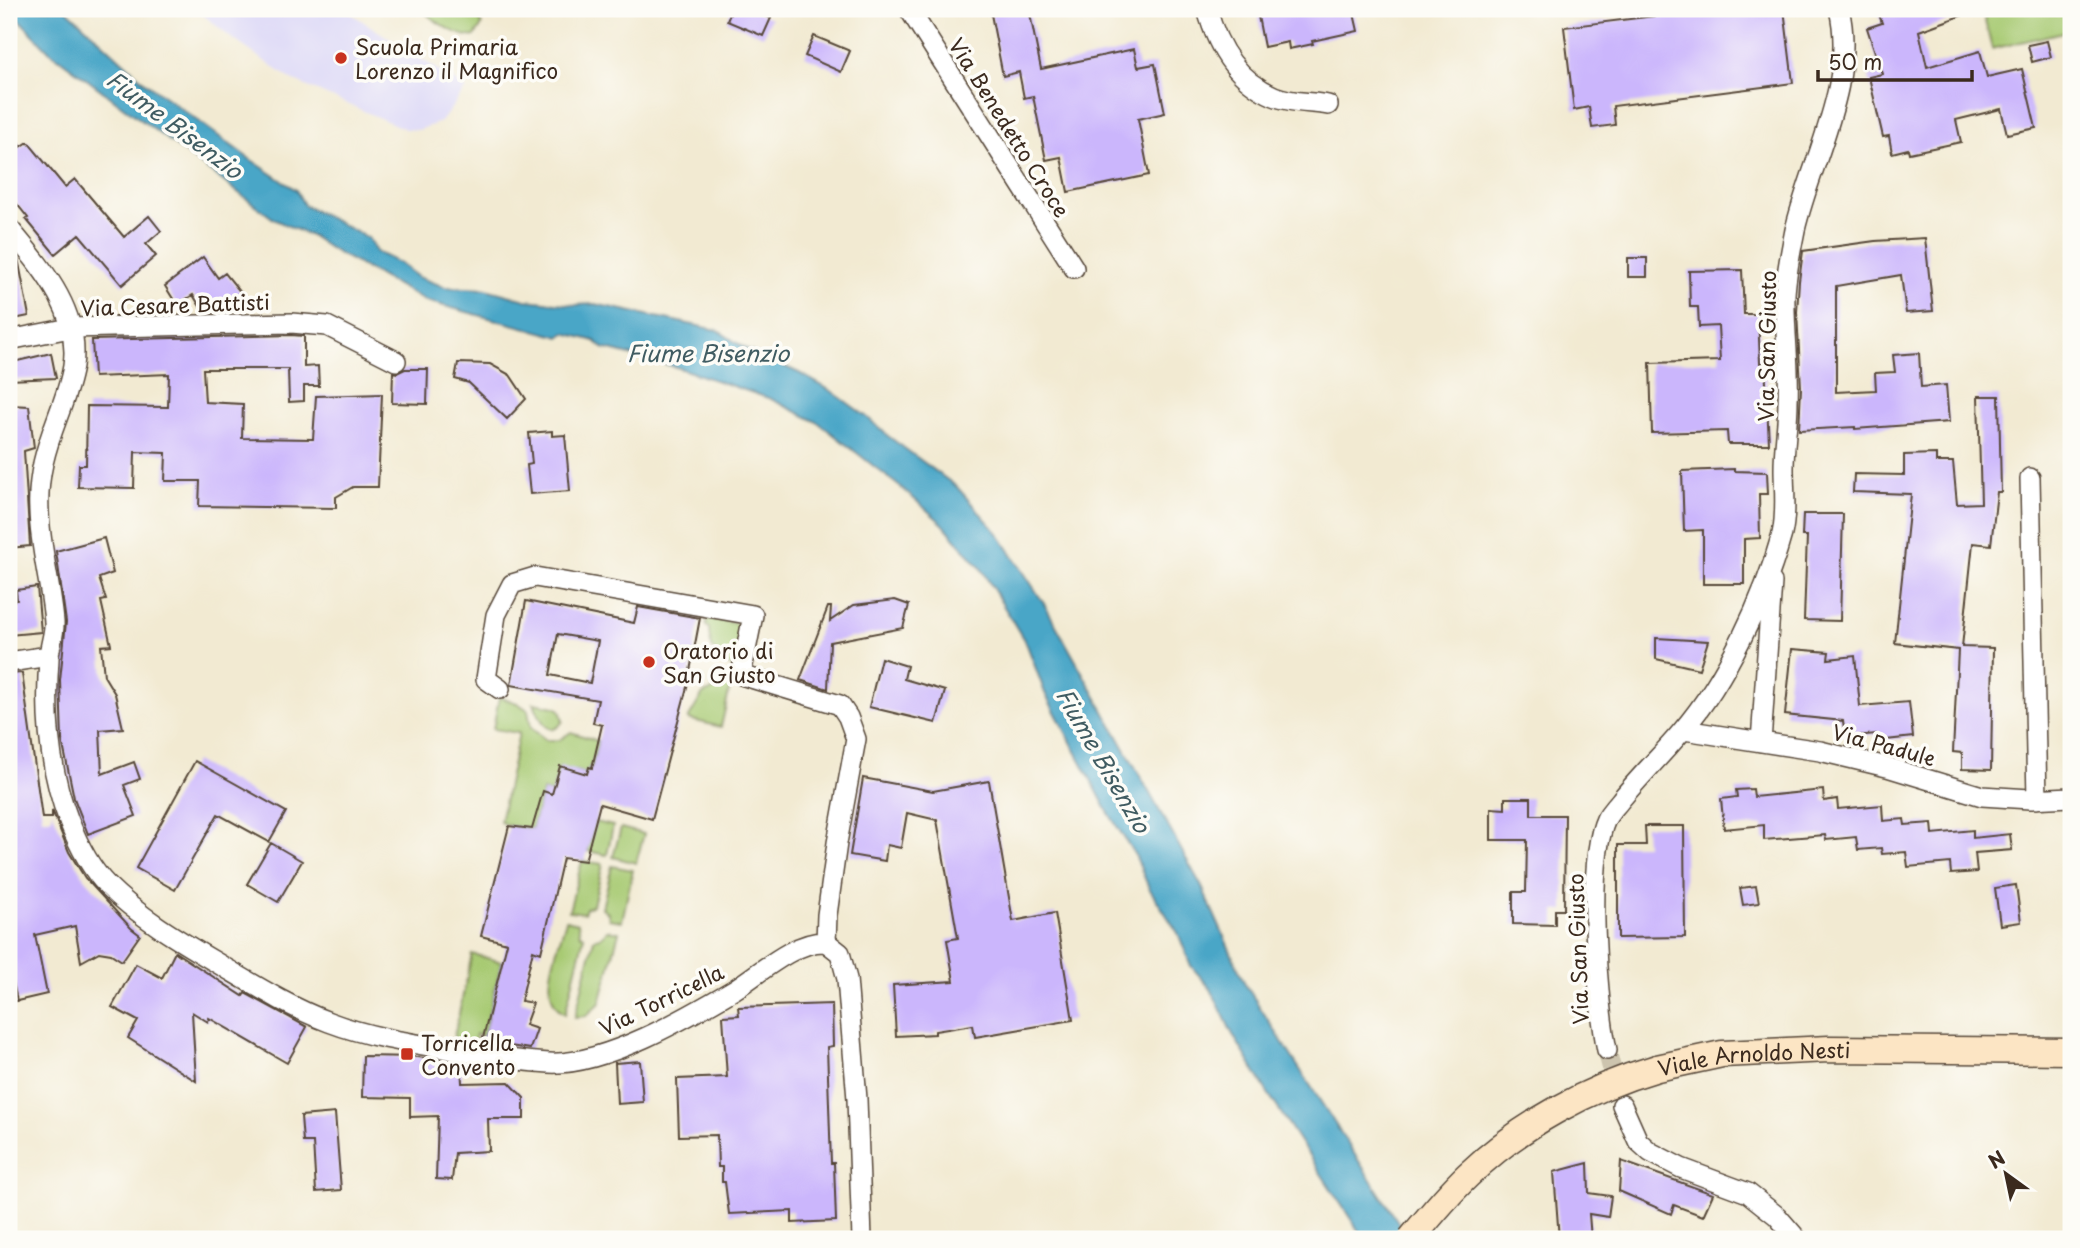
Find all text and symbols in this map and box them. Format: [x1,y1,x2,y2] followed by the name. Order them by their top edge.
[355,30,558,86] place label: Scuola Primaria Lorenzo il Magnifico
[942,31,1078,223] street label: Via Benedetto Croce
[1818,38,1972,82] scale bar
[1828,45,1882,77] text: 50 m
[333,50,349,66] marker: Scuola Primaria Lorenzo il Magnifico
[100,61,251,187] water label: Fiume Bisenzio
[1749,270,1783,422] street label: Via San Giusto
[80,285,270,323] street label: Via Cesare Battisti
[627,335,790,370] water label: Fiume Bisenzio
[663,634,776,690] place label: Oratorio di San Giusto
[641,654,657,670] marker: Oratorio di San Giusto
[1048,681,1160,840] water label: Fiume Bisenzio
[1829,715,1939,773] street label: Via Padule
[1558,873,1596,1025] street label: Via San Giusto
[593,955,729,1043] street label: Via Torricella
[421,1026,515,1082] place label: Torricella Convento
[1655,1033,1851,1083] street label: Viale Arnoldo Nesti
[399,1046,415,1062] marker: Torricella Convento
[1972,1140,2042,1210] north arrow
[1982,1143,2010,1175] text: N

